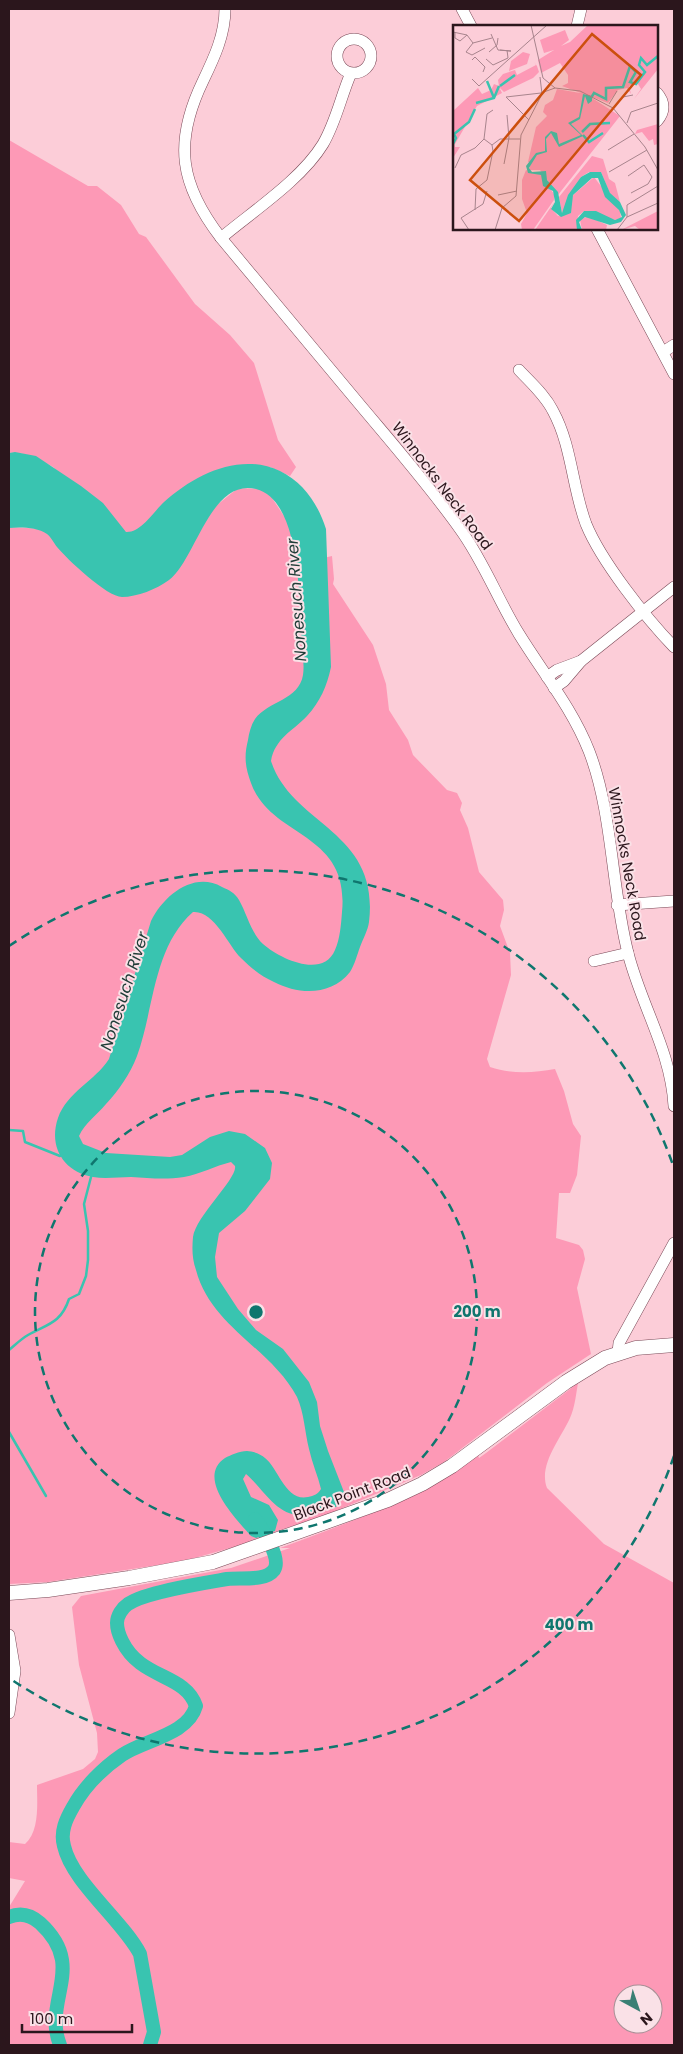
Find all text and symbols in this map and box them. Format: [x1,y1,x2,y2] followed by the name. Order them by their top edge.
[453,25,658,230] inset map
[387,417,498,554] street label: Winnocks Neck Road
[281,537,312,662] water label: Nonesuch River
[604,786,651,942] street label: Winnocks Neck Road
[94,928,155,1053] water label: Nonesuch River
[453,1301,501,1322] text: 200 m
[247,1303,265,1321] centre of rings
[290,1462,413,1526] street label: Black Point Road
[545,1614,594,1635] text: 400 m
[613,1984,663,2034] north arrow
[22,2002,132,2034] scale bar
[30,2008,73,2029] text: 100 m
[636,2008,657,2030] text: N

